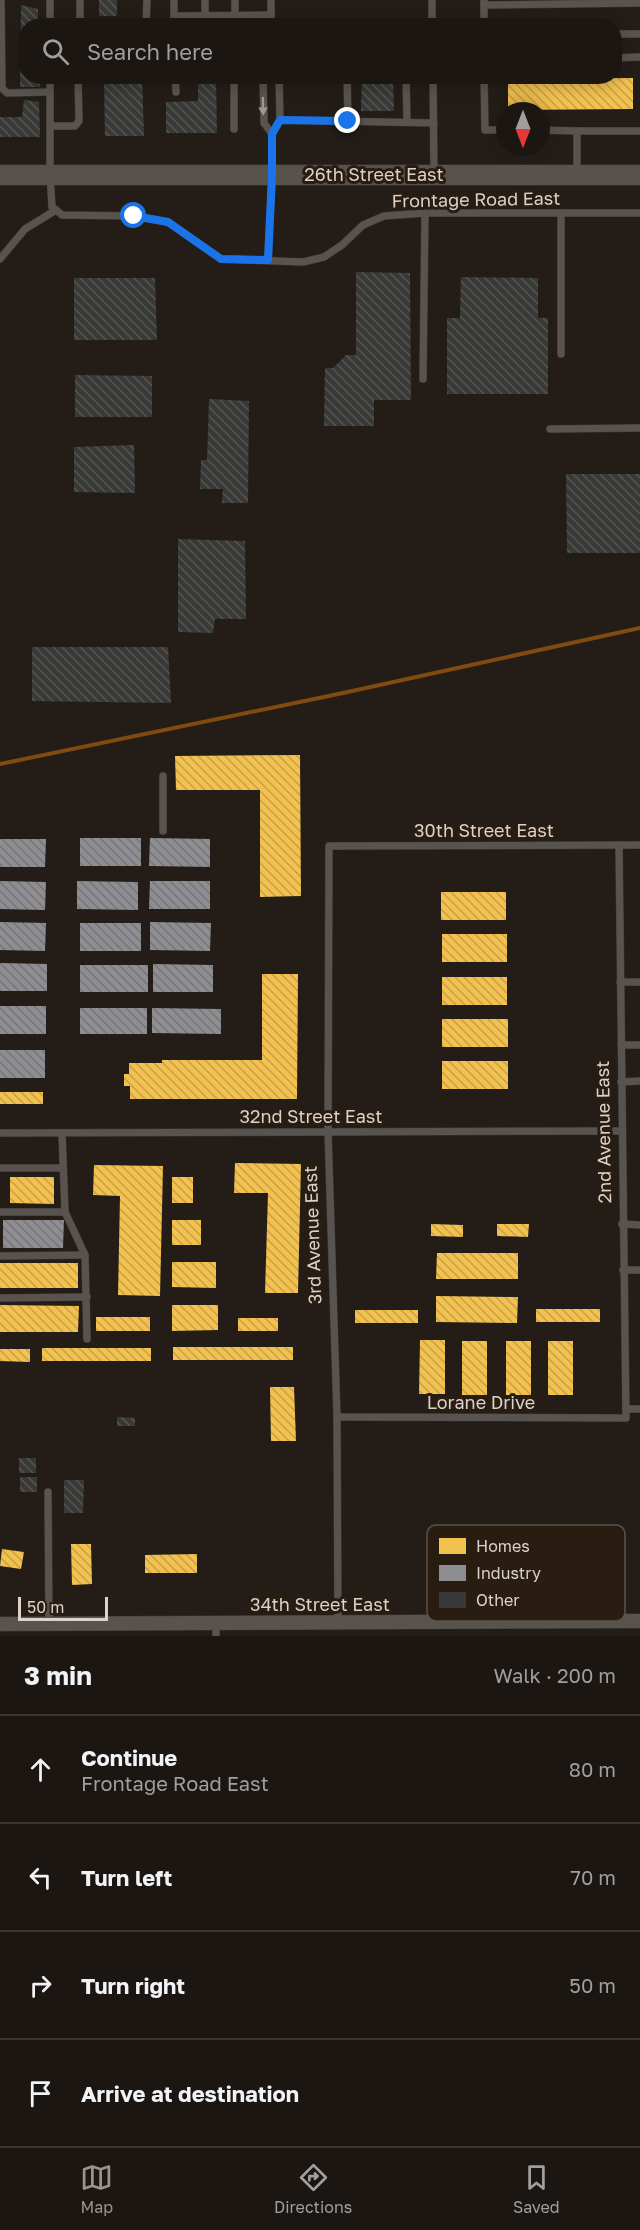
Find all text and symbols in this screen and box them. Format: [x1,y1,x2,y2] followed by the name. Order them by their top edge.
[18,18,622,84] search box
[39,35,72,68] icon: search
[87,38,213,65] text: Search here
[259,97,268,116] one-way arrow
[496,102,550,156] north arrow
[334,107,360,133] route end
[304,163,444,185] street label: 26th Street East
[391,187,561,211] street label: Frontage Road East
[120,202,146,228] route start
[414,819,554,841] street label: 30th Street East
[591,1060,615,1204] street label: 2nd Avenue East
[239,1105,383,1127] street label: 32nd Street East
[299,1165,325,1305] street label: 3rd Avenue East
[427,1391,535,1413] street label: Lorane Drive
[427,1525,625,1621] legend
[476,1536,530,1556] text: Homes
[476,1563,541,1583] text: Industry
[476,1590,520,1610] text: Other
[250,1593,390,1615] street label: 34th Street East
[18,1594,108,1622] scale bar
[27,1597,64,1617] text: 50 m
[24,1660,92,1691] text: 3 min
[494,1663,616,1687] text: Walk · 200 m
[81,1744,177,1771] text: Continue
[24,1753,57,1786] icon: ahead
[569,1757,616,1781] text: 80 m
[81,1771,269,1795] text: Frontage Road East
[24,1861,57,1894] icon: left
[81,1864,172,1891] text: Turn left
[570,1865,616,1889] text: 70 m
[24,1969,57,2002] icon: right
[81,1972,185,1999] text: Turn right
[569,1973,616,1997] text: 50 m
[24,2077,57,2110] icon: arrive
[81,2080,299,2107] text: Arrive at destination
[80,2161,113,2217] tab: Map
[274,2161,352,2217] tab: Directions
[513,2161,560,2217] tab: Saved

